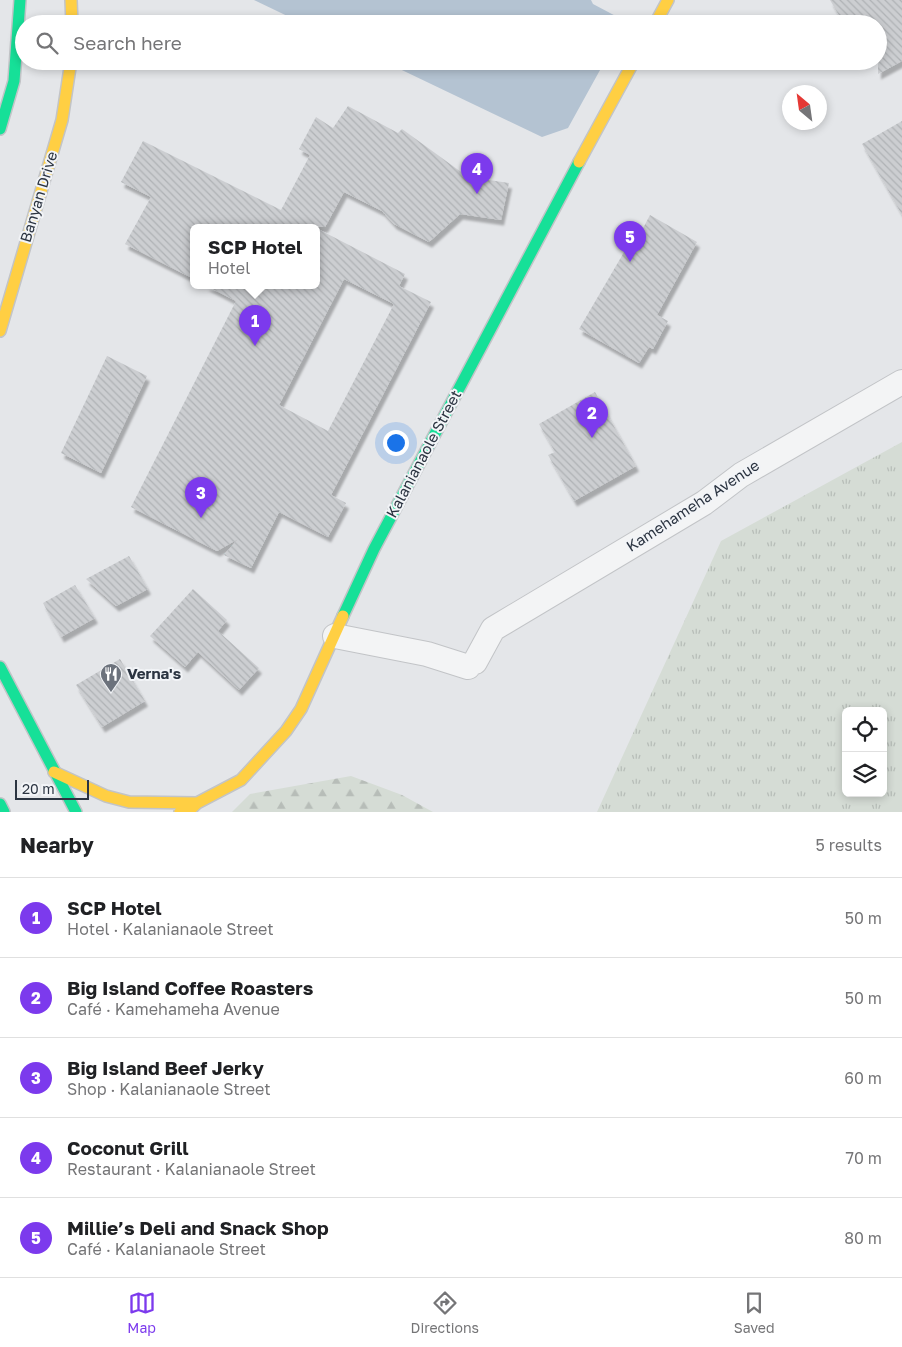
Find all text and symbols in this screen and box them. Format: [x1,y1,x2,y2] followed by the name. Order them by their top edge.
[15,15,887,70] search box
[33,29,61,57] icon: search
[73,31,182,54] text: Search here
[782,85,827,130] north arrow
[16,149,60,244] street label: Banyan Drive
[461,153,493,194] pin: 4
[614,221,646,262] pin: 5
[190,224,320,289] popup
[208,235,302,258] text: SCP Hotel
[208,258,250,278] text: Hotel
[239,305,271,346] pin: 1
[382,387,464,520] street label: Kalanianaole Street
[576,397,608,438] pin: 2
[383,430,409,456] your location
[623,455,762,555] street label: Kamehameha Avenue
[185,477,217,518] pin: 3
[99,662,123,693] restaurant icon: Verna's
[127,664,181,682] place label: Verna's
[842,707,887,797] map controls
[842,707,887,752] button: locate
[842,752,887,797] button: layers
[15,777,89,800] scale bar
[22,780,55,797] text: 20 m
[20,832,94,858] text: Nearby
[816,835,882,855] text: 5 results
[67,896,162,919] text: SCP Hotel
[32,908,40,928] text: 1
[845,908,882,928] text: 50 m
[67,919,274,939] text: Hotel · Kalanianaole Street
[67,976,313,999] text: Big Island Coffee Roasters
[31,988,41,1008] text: 2
[845,988,882,1008] text: 50 m
[67,999,280,1019] text: Café · Kamehameha Avenue
[67,1056,264,1079] text: Big Island Beef Jerky
[31,1068,41,1088] text: 3
[844,1068,882,1088] text: 60 m
[67,1079,271,1099] text: Shop · Kalanianaole Street
[67,1136,189,1159] text: Coconut Grill
[31,1148,41,1168] text: 4
[845,1148,882,1168] text: 70 m
[67,1159,316,1179] text: Restaurant · Kalanianaole Street
[67,1216,329,1239] text: Millie’s Deli and Snack Shop
[31,1228,41,1248] text: 5
[844,1228,882,1248] text: 80 m
[67,1239,266,1259] text: Café · Kalanianaole Street
[127,1289,156,1336] tab: Map
[411,1289,479,1336] tab: Directions
[734,1289,775,1336] tab: Saved

